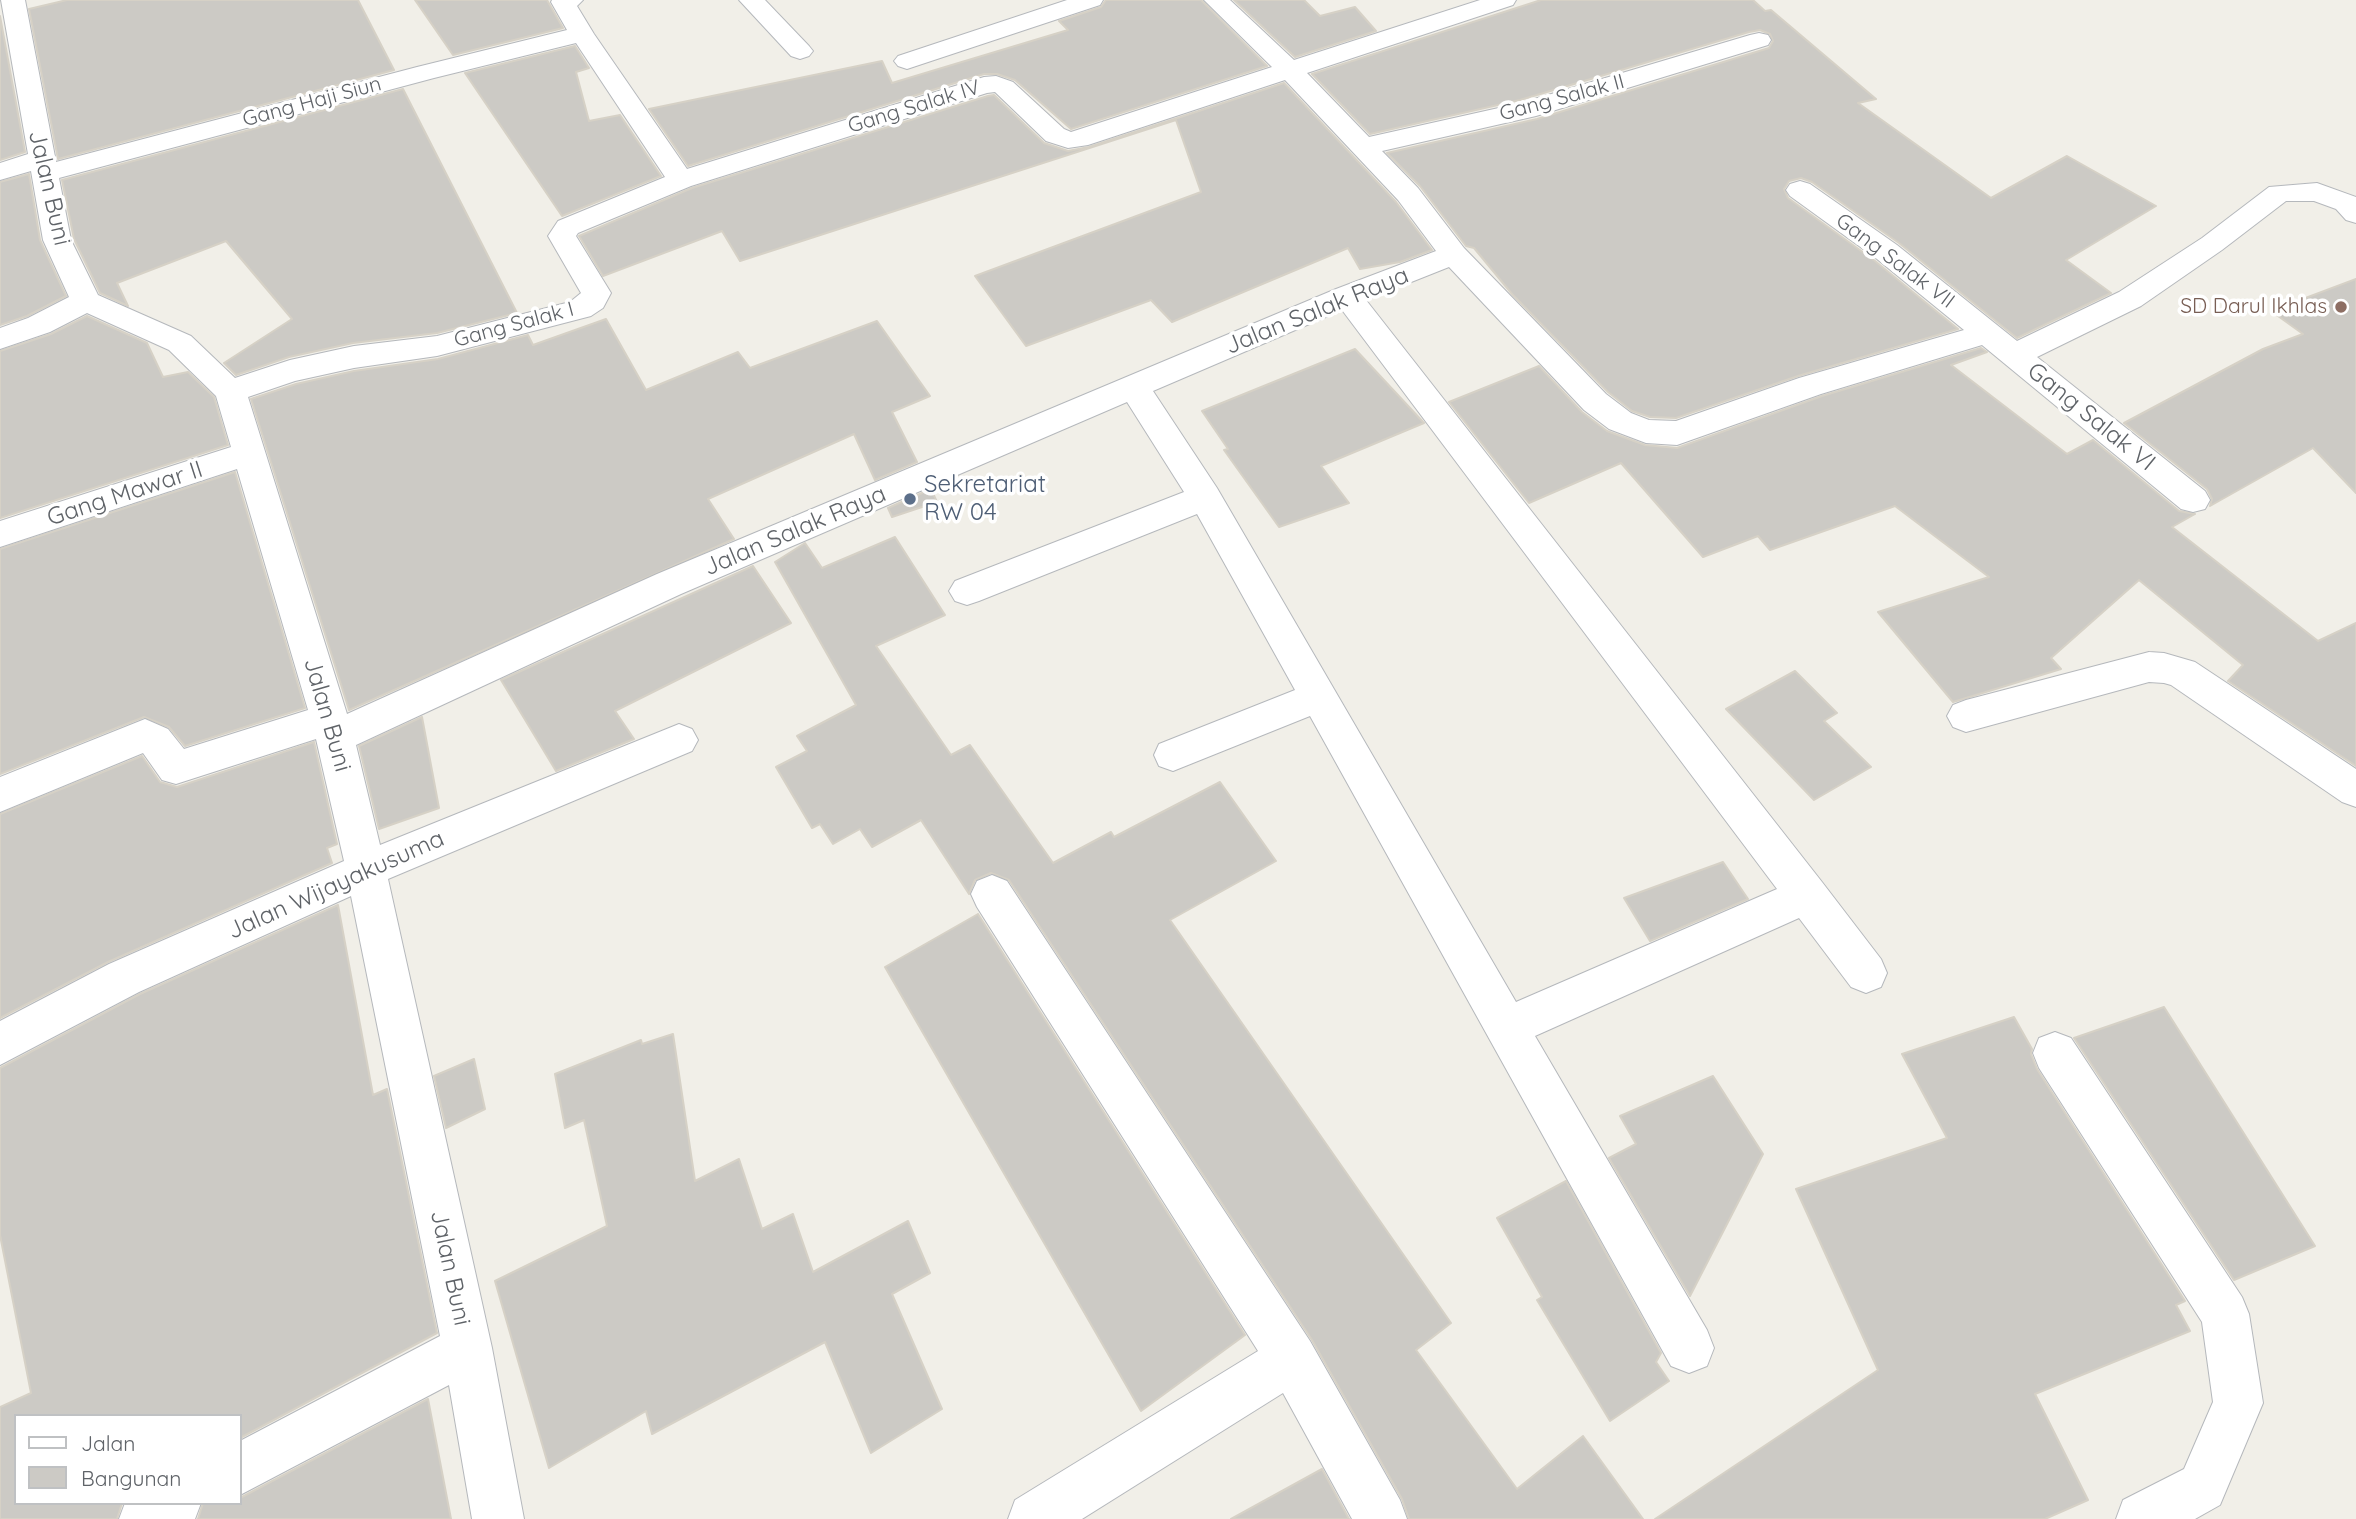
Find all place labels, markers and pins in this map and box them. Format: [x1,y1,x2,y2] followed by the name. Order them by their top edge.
[2180,294,2327,320] place label: SD Darul Ikhlas
[2333,299,2349,315] marker: SD Darul Ikhlas
[924,471,1046,527] place label: Sekretariat RW 04
[902,491,918,507] marker: Sekretariat RW 04

